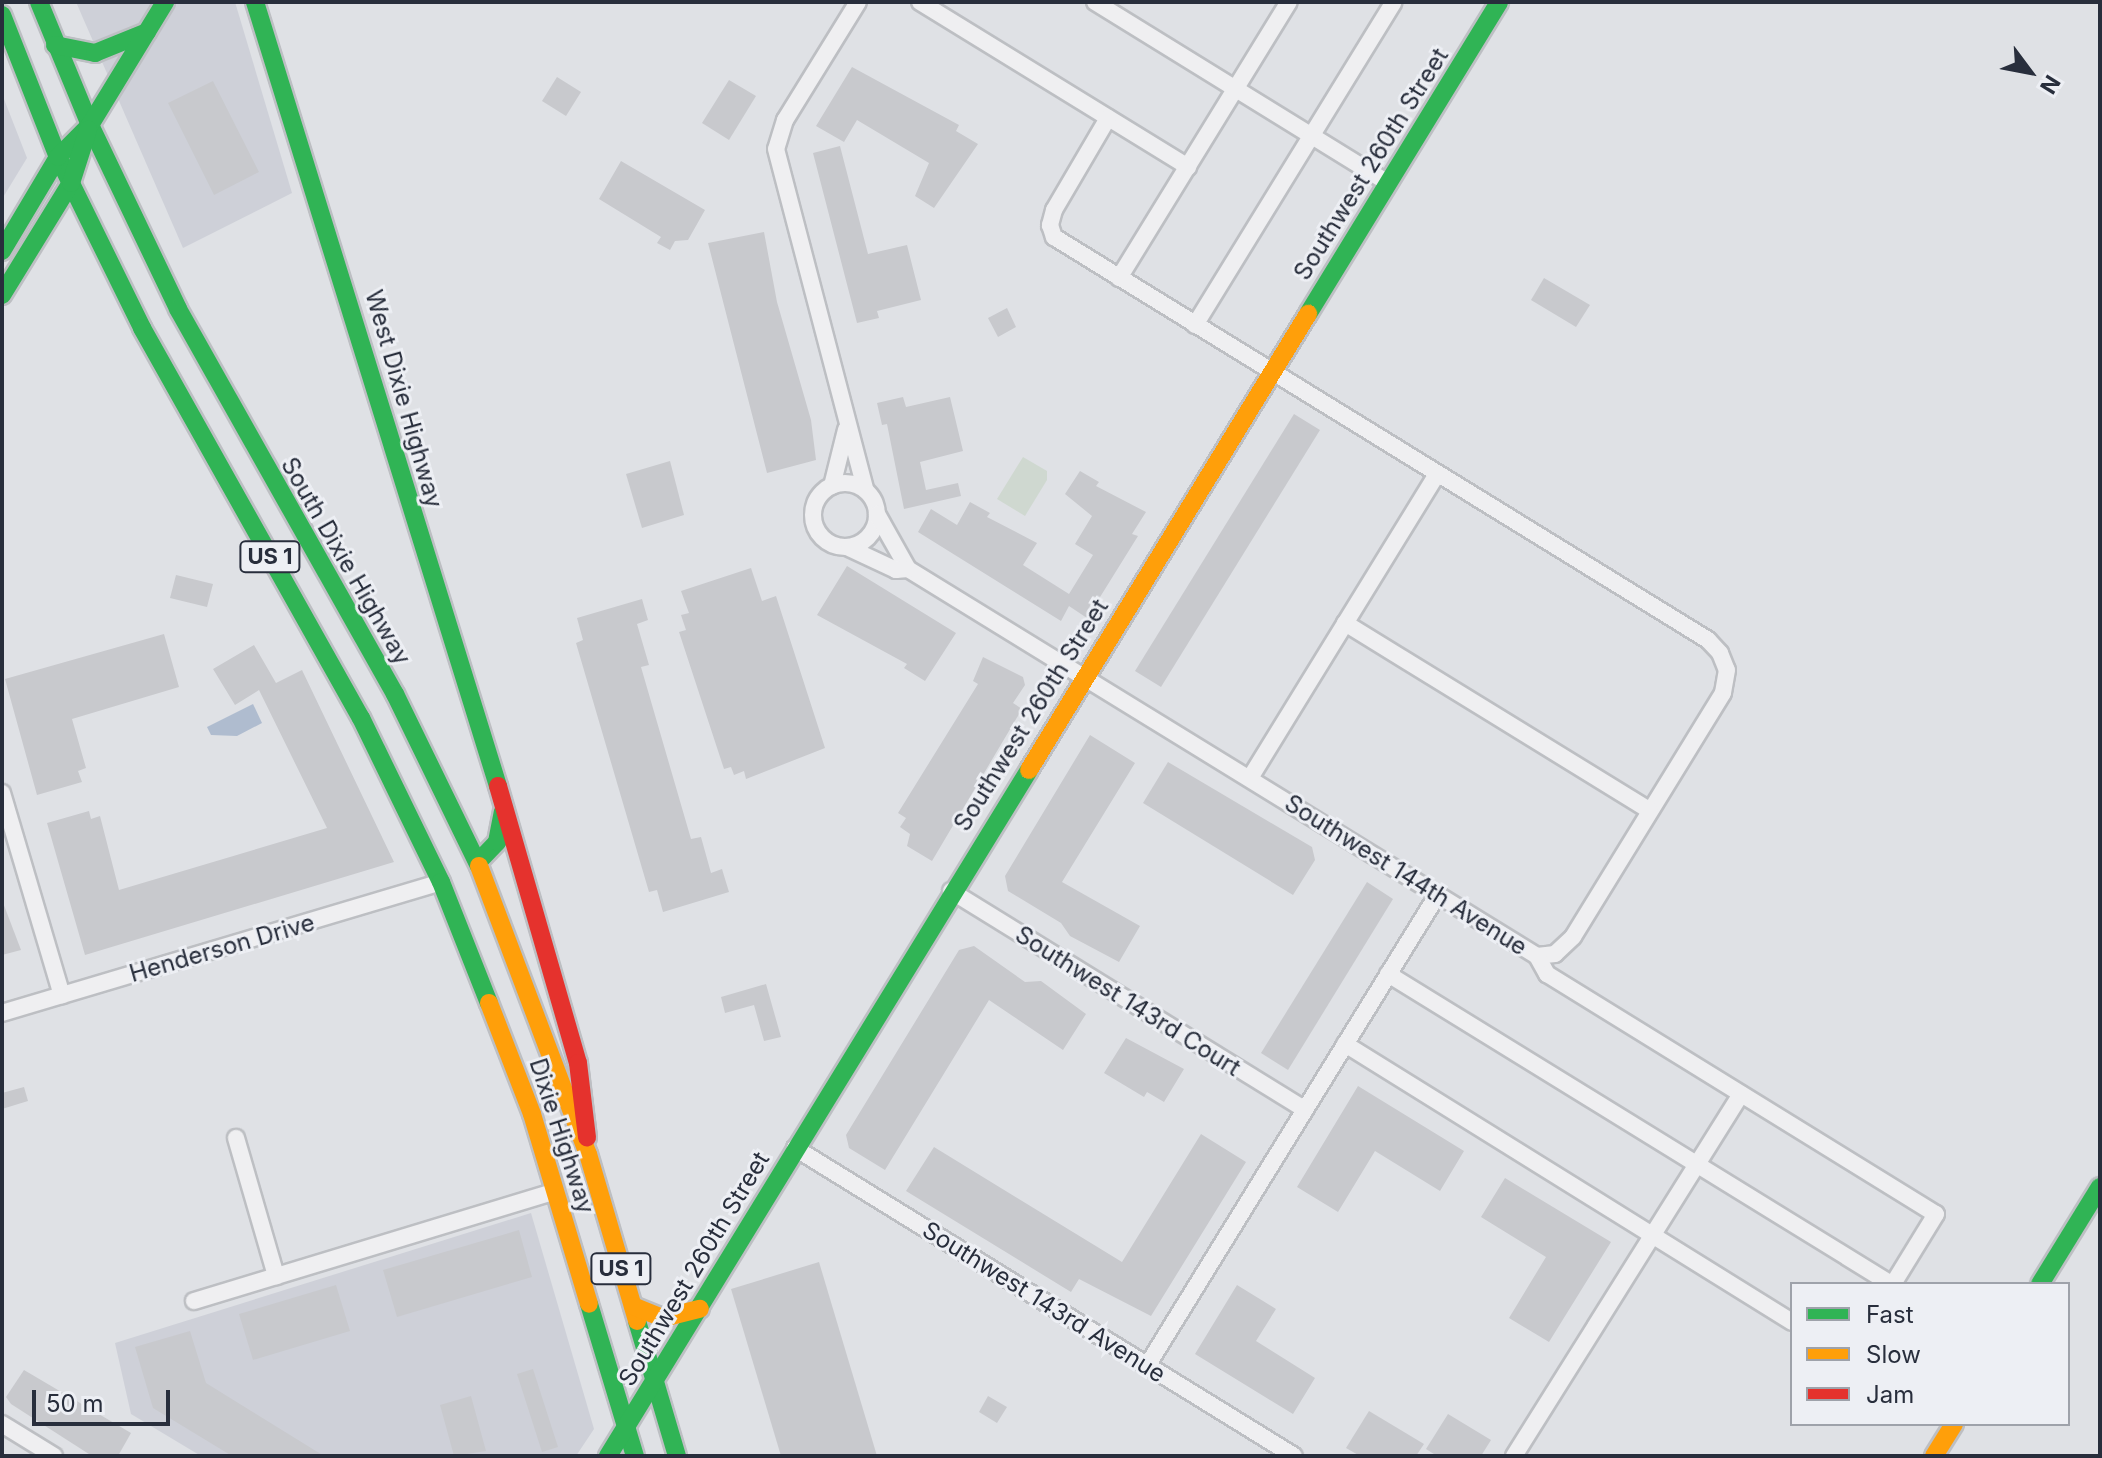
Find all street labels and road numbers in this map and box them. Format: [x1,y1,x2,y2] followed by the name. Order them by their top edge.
[1288,43,1454,285] street label: Southwest 260th Street
[359,287,449,511] street label: West Dixie Highway
[275,452,417,670] street label: South Dixie Highway
[238,539,302,575] road number: US 1
[948,594,1114,836] street label: Southwest 260th Street
[1279,789,1533,961] street label: Southwest 144th Avenue
[126,908,318,988] street label: Henderson Drive
[1010,920,1246,1082] street label: Southwest 143rd Court
[523,1055,601,1217] street label: Dixie Highway
[613,1147,775,1391] street label: Southwest 260th Street
[917,1215,1171,1389] street label: Southwest 143rd Avenue
[589,1251,653,1287] road number: US 1

